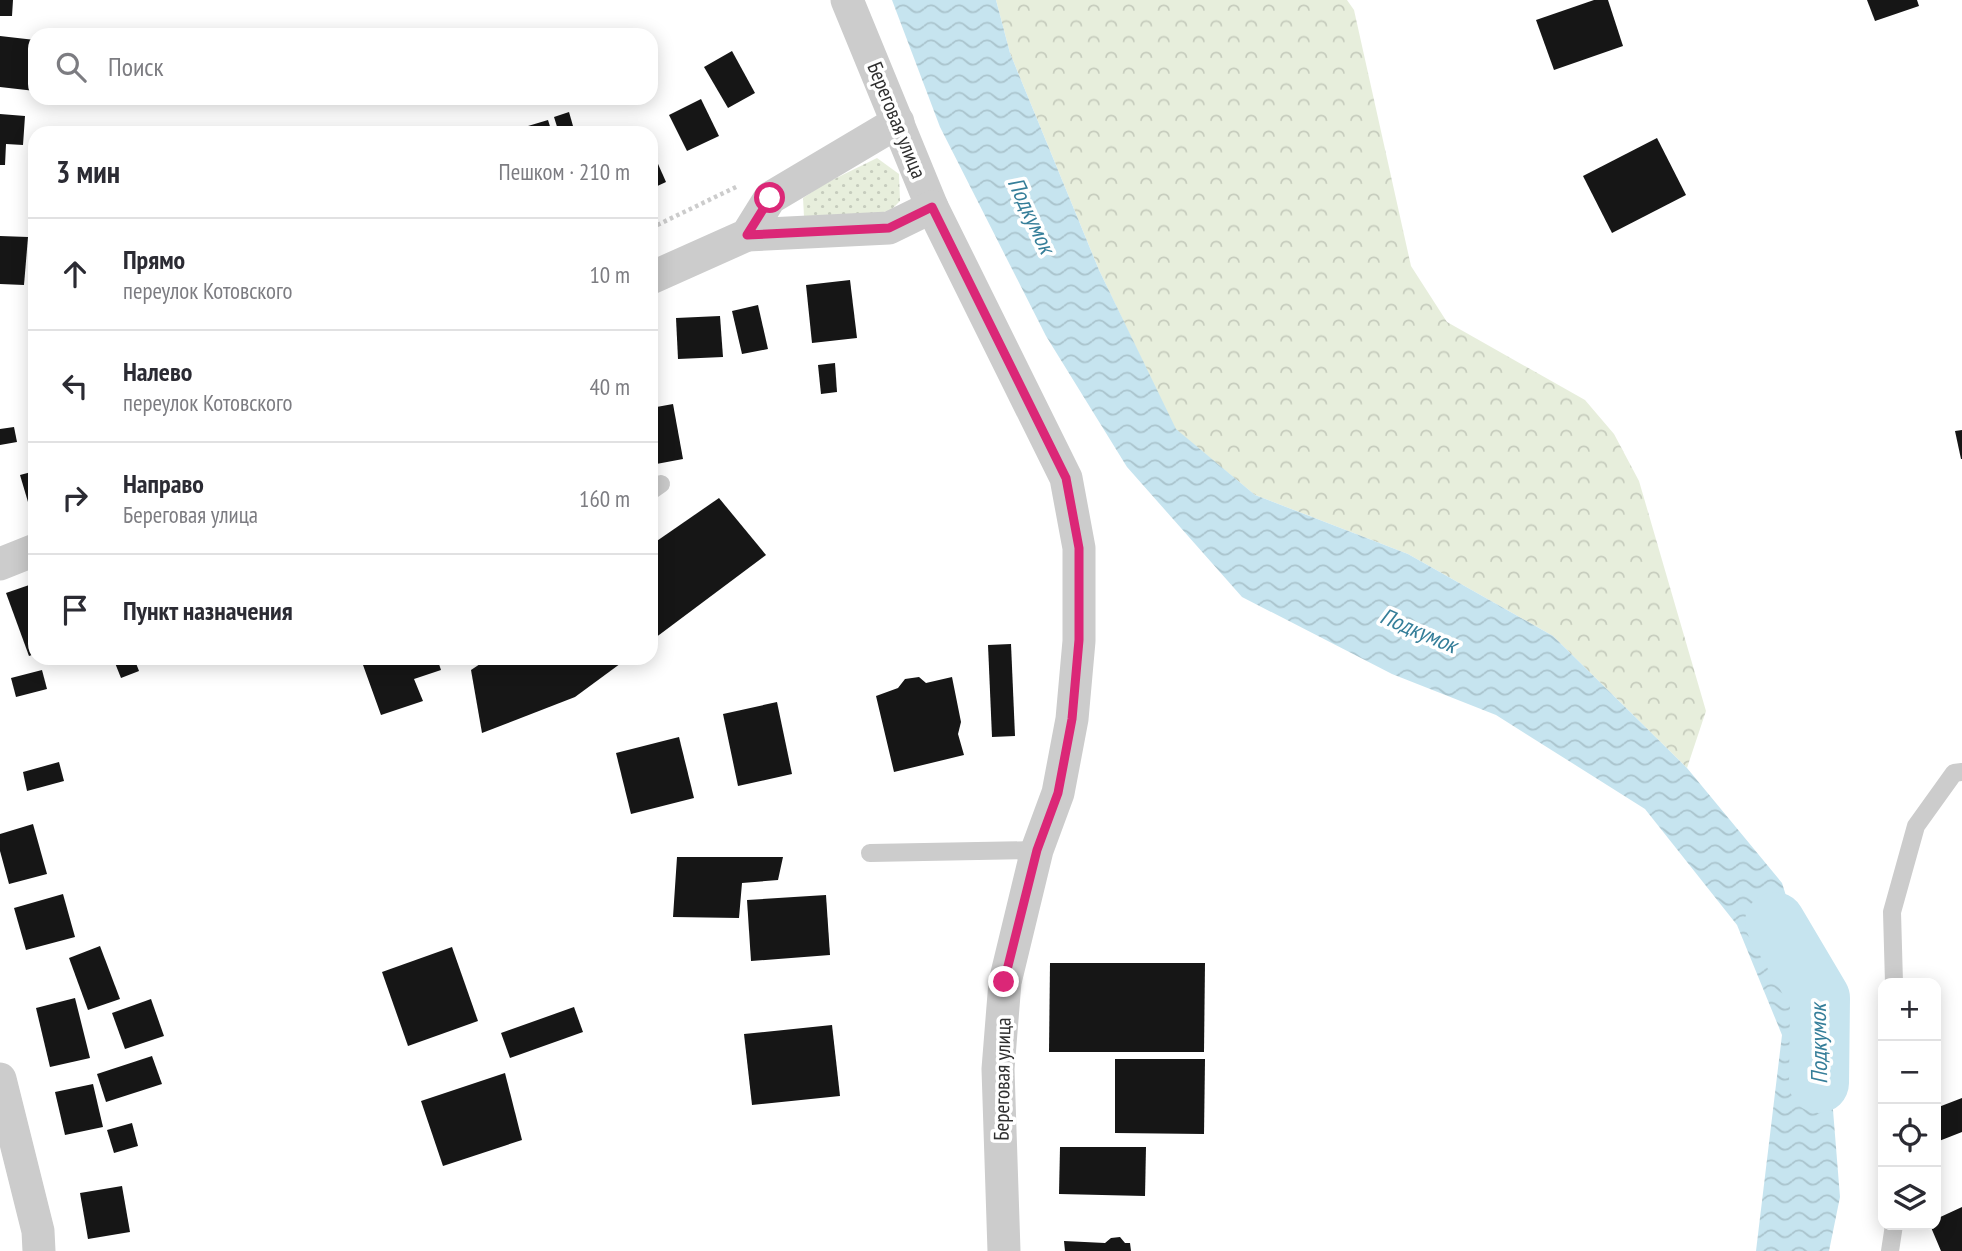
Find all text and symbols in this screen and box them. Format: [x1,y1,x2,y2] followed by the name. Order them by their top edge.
[28,28,658,105] search box
[52,48,90,86] icon: search
[108,50,164,83] text: Поиск
[861,58,933,182] street label: Береговая улица
[56,152,120,191] text: 3 мин
[499,157,630,186] text: Пешком · 210 m
[1002,172,1063,260] water label: Подкумок
[754,182,785,213] route start
[123,243,185,276] text: Прямо
[56,255,94,293] icon: ahead
[589,260,630,289] text: 10 m
[123,276,293,305] text: переулок Котовского
[123,355,192,388] text: Налево
[56,367,94,405] icon: left
[589,372,630,401] text: 40 m
[123,388,293,417] text: переулок Котовского
[123,467,204,500] text: Направо
[56,479,94,517] icon: right
[579,484,630,513] text: 160 m
[123,500,258,529] text: Береговая улица
[56,591,94,629] icon: arrive
[123,594,293,627] text: Пункт назначения
[1376,601,1465,660] water label: Подкумок
[988,966,1019,997] route end
[1878,978,1941,1230] map controls
[1878,978,1941,1041] button: +
[1803,1000,1833,1085] water label: Подкумок
[987,1017,1017,1141] street label: Береговая улица
[1878,1041,1941,1104] button: −
[1878,1104,1941,1167] button: locate
[1878,1167,1941,1230] button: layers

